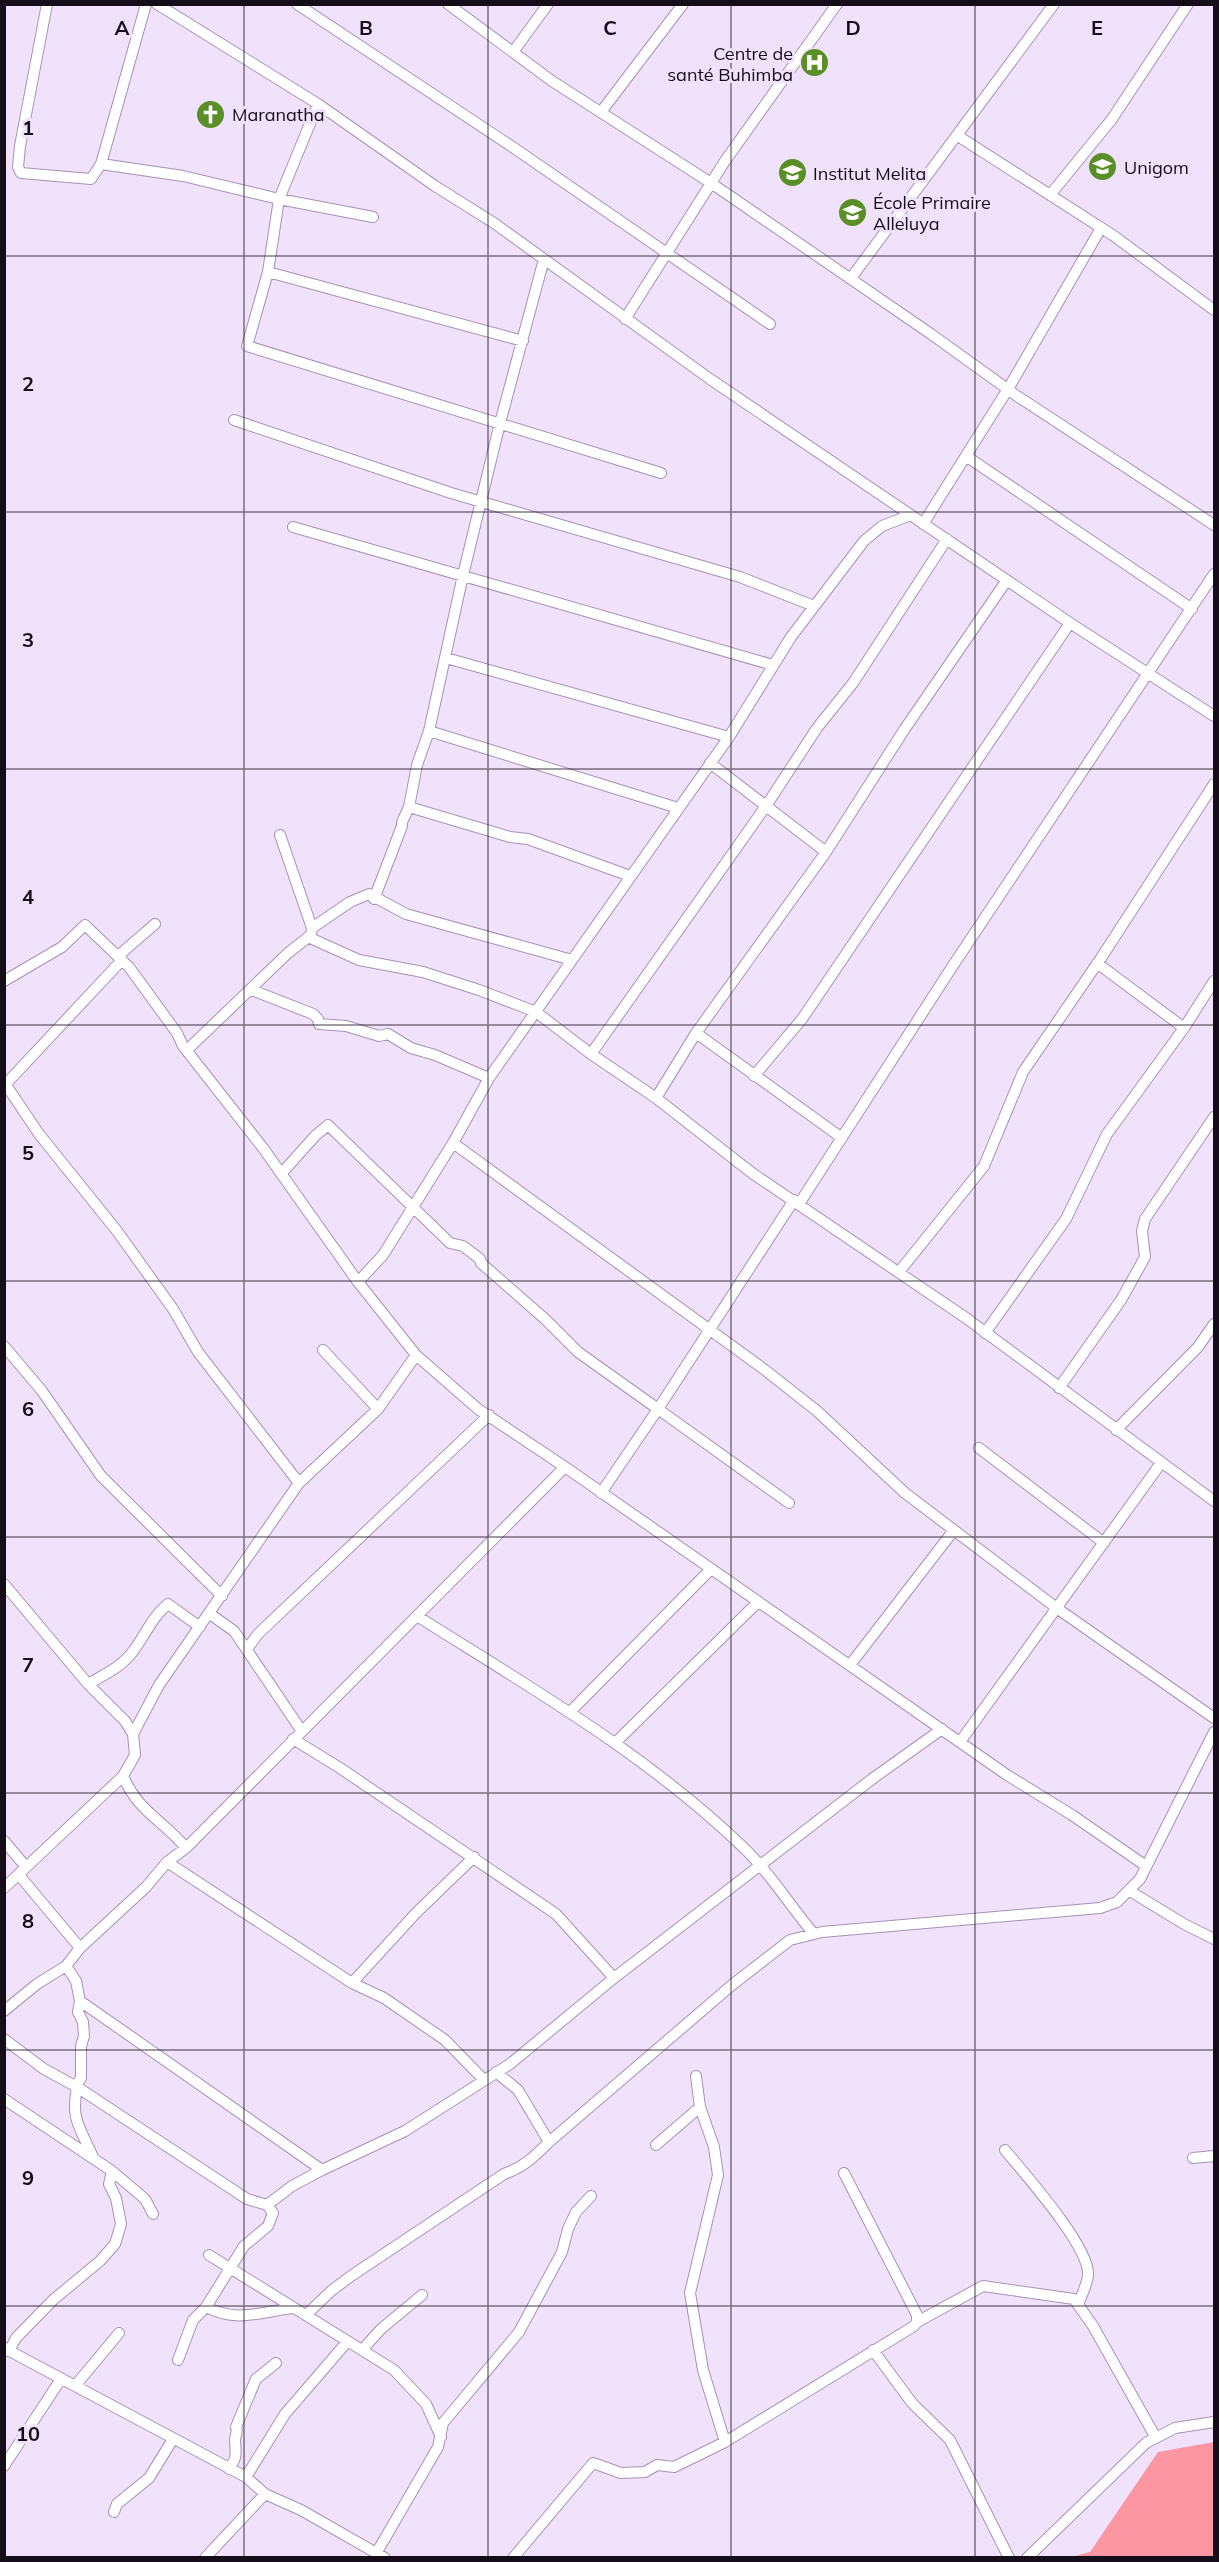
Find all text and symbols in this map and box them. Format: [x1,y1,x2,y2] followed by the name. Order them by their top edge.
[115,15,130,40] text: A
[359,15,373,40] text: B
[603,15,617,40] text: C
[845,15,861,40] text: D
[1091,15,1103,40] text: E
[667,42,793,86] place label: Centre de santé Buhimba
[798,47,830,79] hospital icon: Centre de santé Buhimba
[195,98,227,130] church icon: Maranatha
[232,103,324,126] place label: Maranatha
[22,115,34,140] text: 1
[1087,151,1119,183] school or university icon: Unigom
[1124,156,1189,179] place label: Unigom
[776,157,808,189] school or university icon: Institut Melita
[813,162,926,185] place label: Institut Melita
[873,191,991,235] place label: École Primaire Alleluya
[836,196,868,228] school or university icon: École Primaire Alleluya
[22,371,34,396] text: 2
[22,627,34,652] text: 3
[22,884,34,909] text: 4
[22,1140,34,1165] text: 5
[22,1396,34,1421] text: 6
[22,1652,34,1677] text: 7
[22,1908,34,1933] text: 8
[22,2165,34,2190] text: 9
[16,2421,40,2446] text: 10

